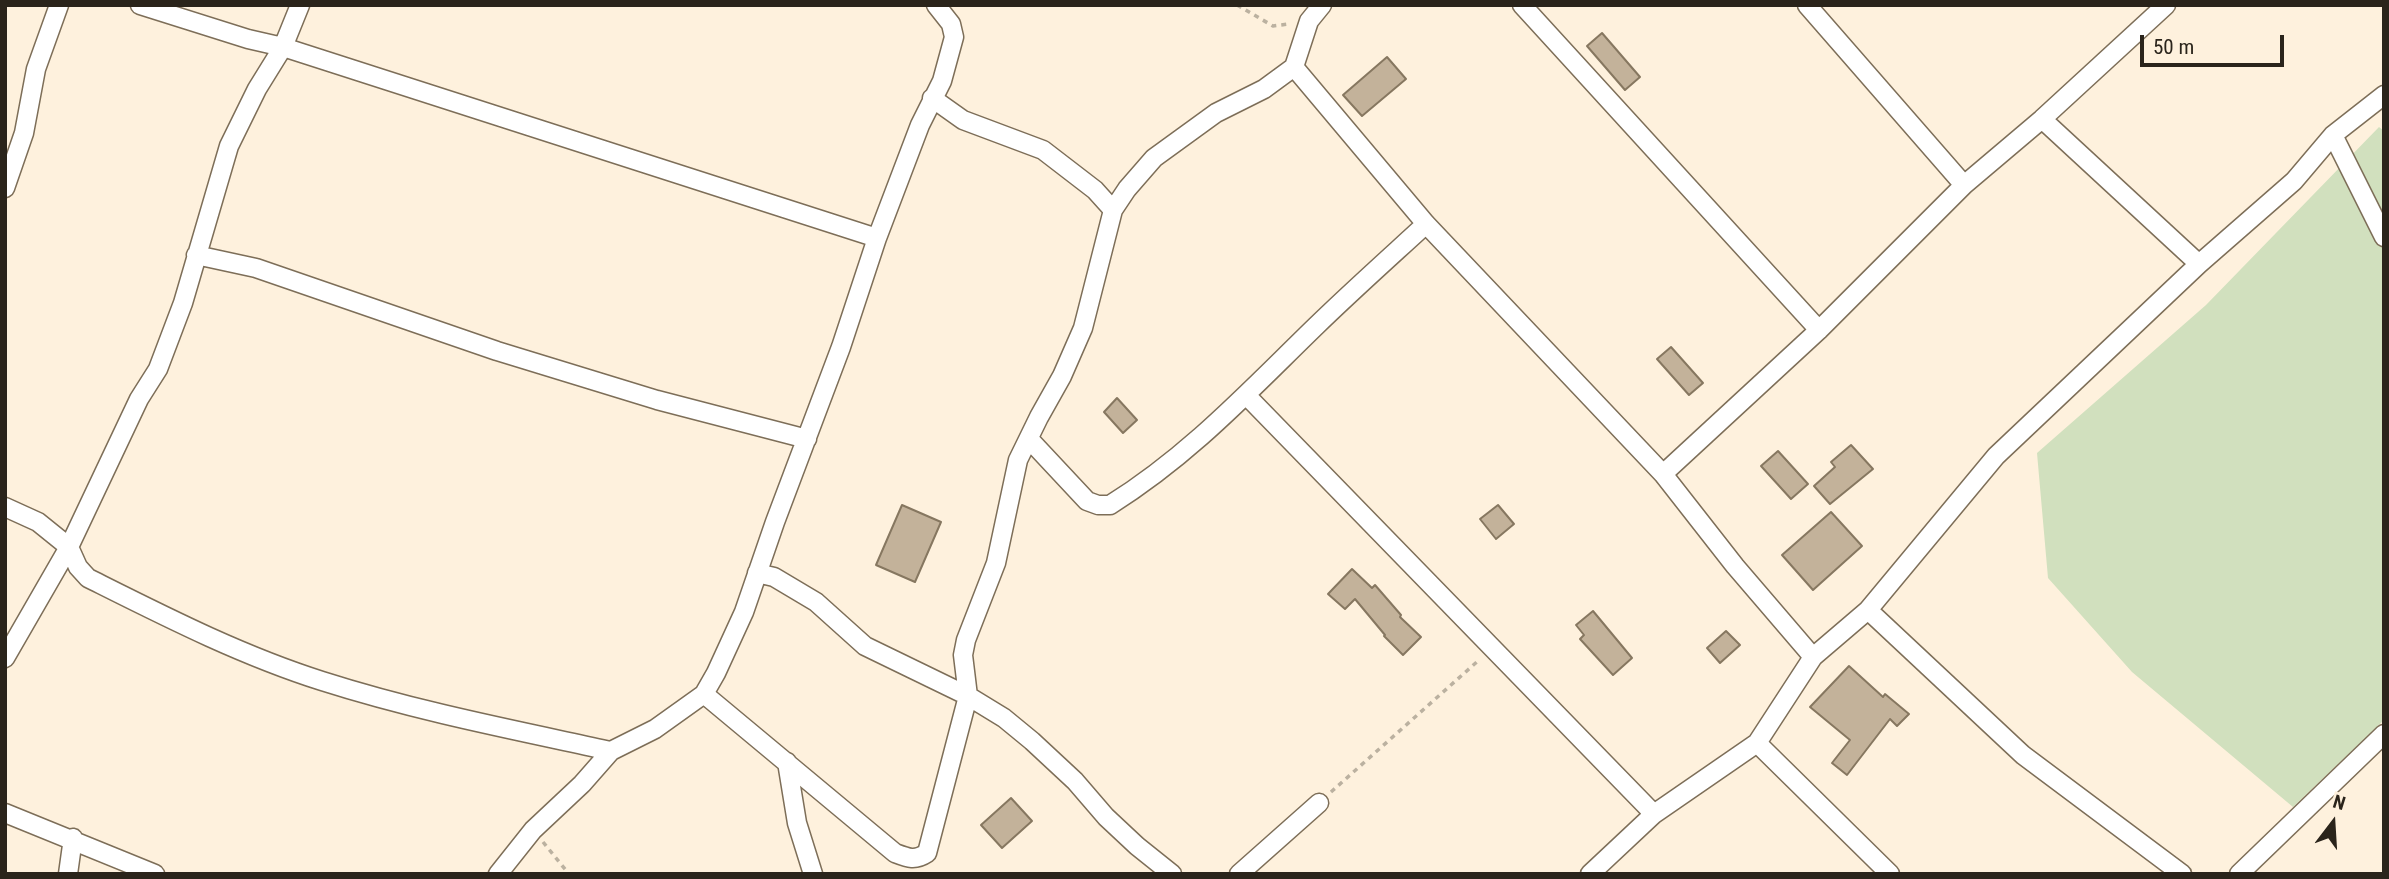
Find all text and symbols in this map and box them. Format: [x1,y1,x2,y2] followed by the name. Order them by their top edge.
[2144,21,2288,65] scale bar
[2153,35,2194,59] text: 50 m
[2298,788,2368,858] north arrow
[2330,790,2348,815] text: N

